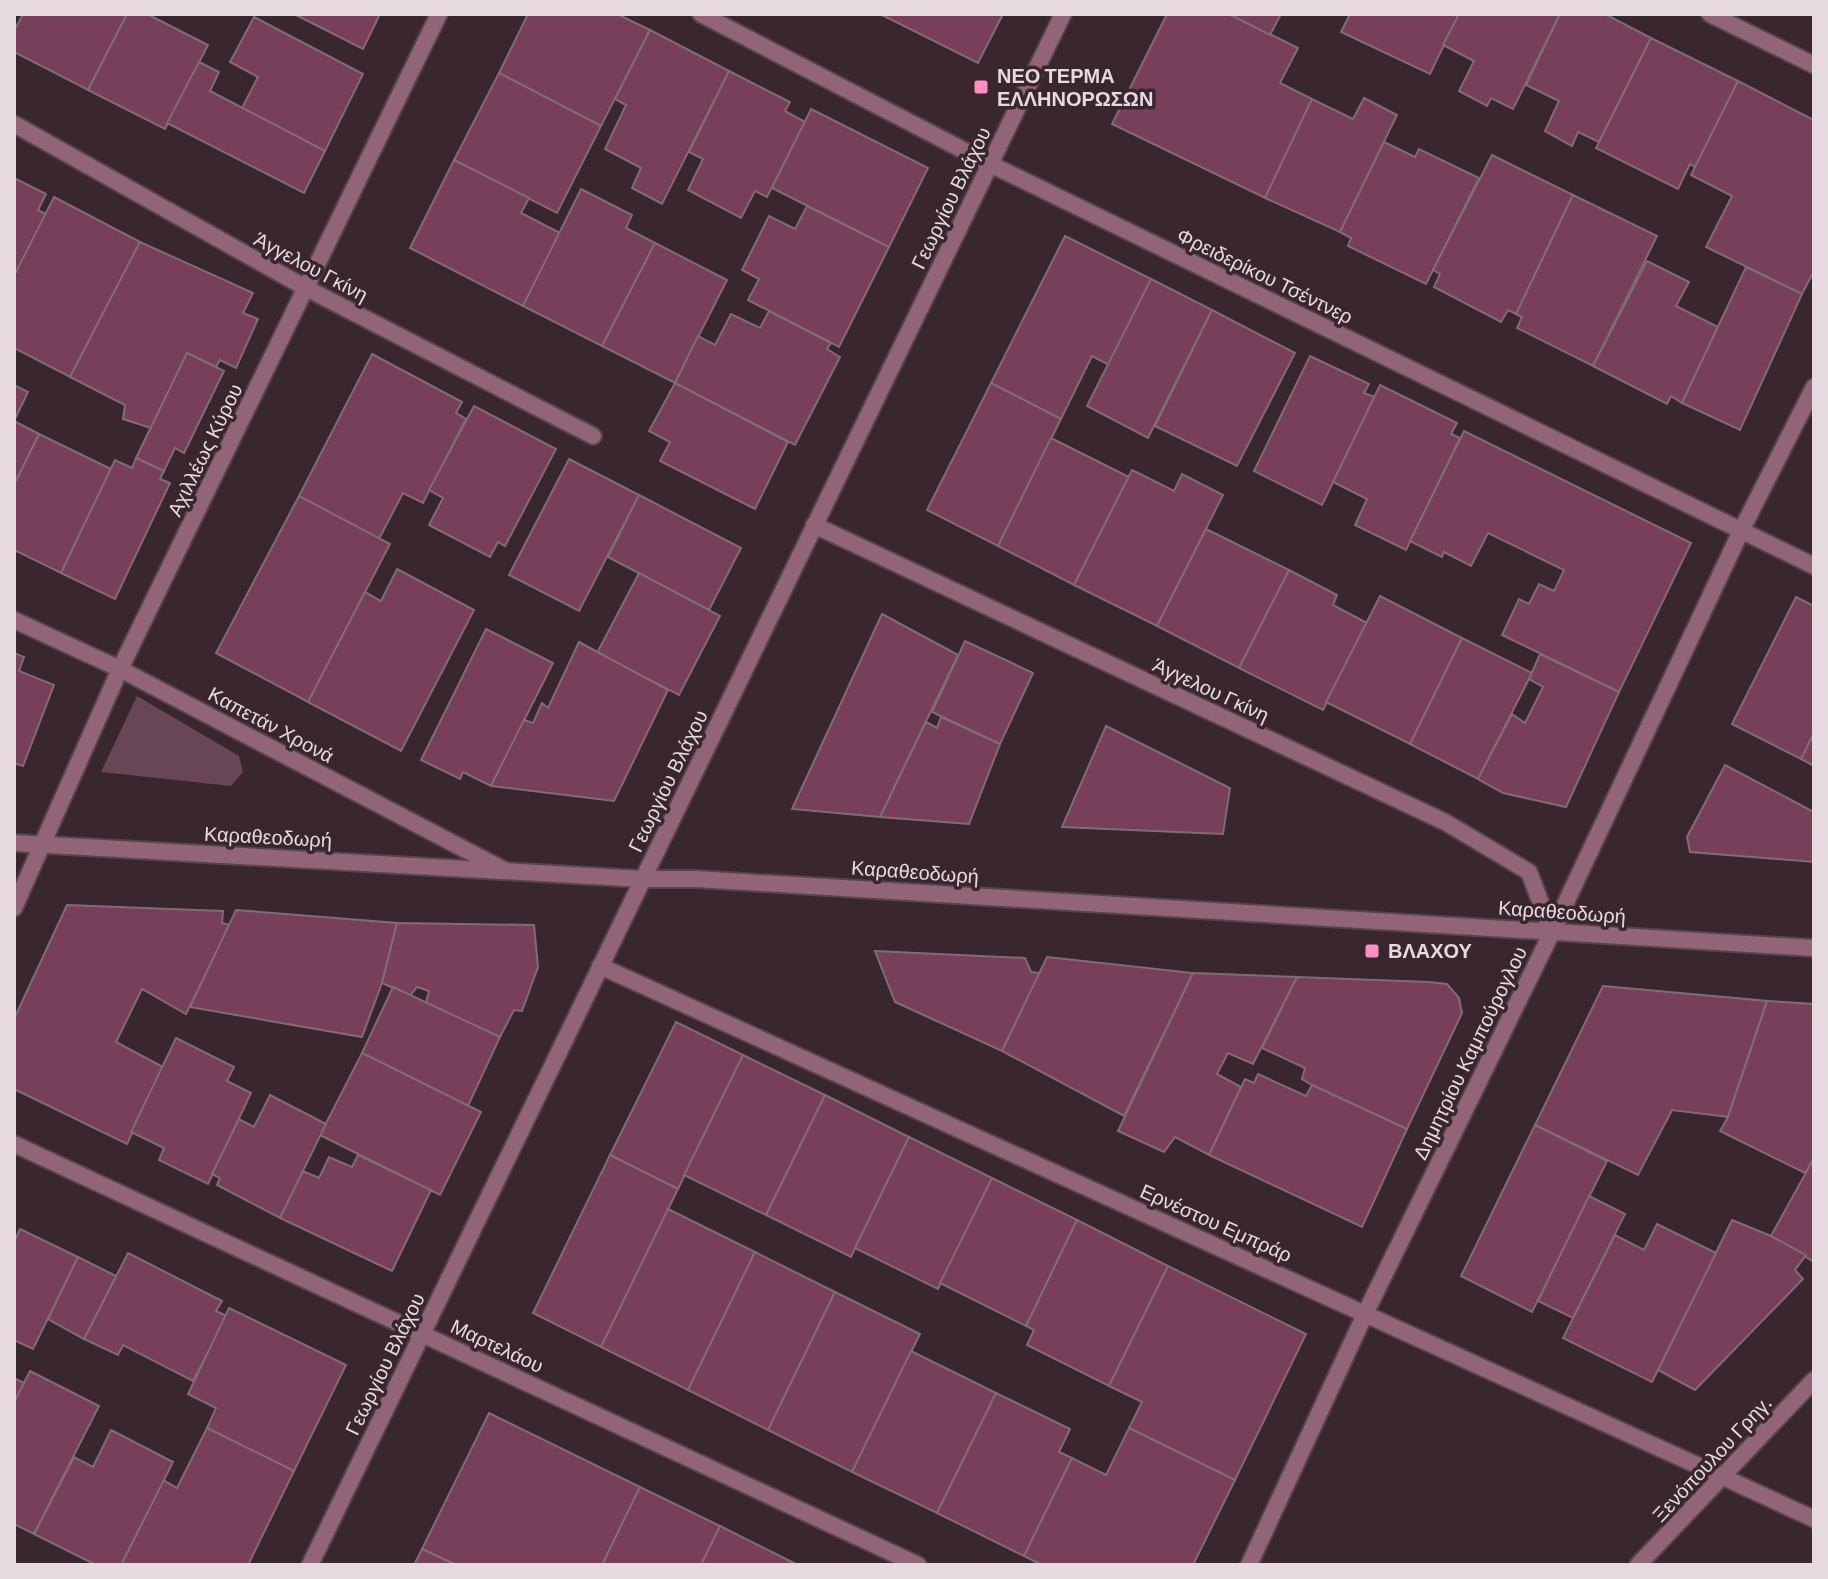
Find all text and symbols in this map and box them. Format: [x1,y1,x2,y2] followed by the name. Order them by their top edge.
[997,64,1153,111] place label: ΝΕΟ ΤΕΡΜΑ ΕΛΛΗΝΟΡΩΣΩΝ
[972,78,990,96] marker: ΝΕΟ ΤΕΡΜΑ ΕΛΛΗΝΟΡΩΣΩΝ
[906,123,996,273] street label: Γεωργίου Βλάχου
[1173,223,1357,329] street label: Φρειδερίκου Τσέντνερ
[250,227,372,307] street label: Άγγελου Γκίνη
[162,380,248,520] street label: Αχιλλέως Κύρου
[1149,653,1273,727] street label: Άγγελου Γκίνη
[204,682,338,768] street label: Καπετάν Χρονά
[623,706,713,856] street label: Γεωργίου Βλάχου
[203,822,333,852] street label: Καραθεοδωρή
[850,856,980,888] street label: Καραθεοδωρή
[1497,896,1627,928] street label: Καραθεοδωρή
[1388,939,1473,963] place label: ΒΛΑΧΟΥ
[1363,942,1381,960] marker: ΒΛΑΧΟΥ
[1408,943,1532,1163] street label: Δημητρίου Καμπούρογλου
[1136,1179,1296,1267] street label: Ερνέστου Εμπράρ
[340,1289,430,1439] street label: Γεωργίου Βλάχου
[447,1314,547,1378] street label: Μαρτελάου
[1647,1391,1777,1527] street label: Ξενόπουλου Γρηγ.

